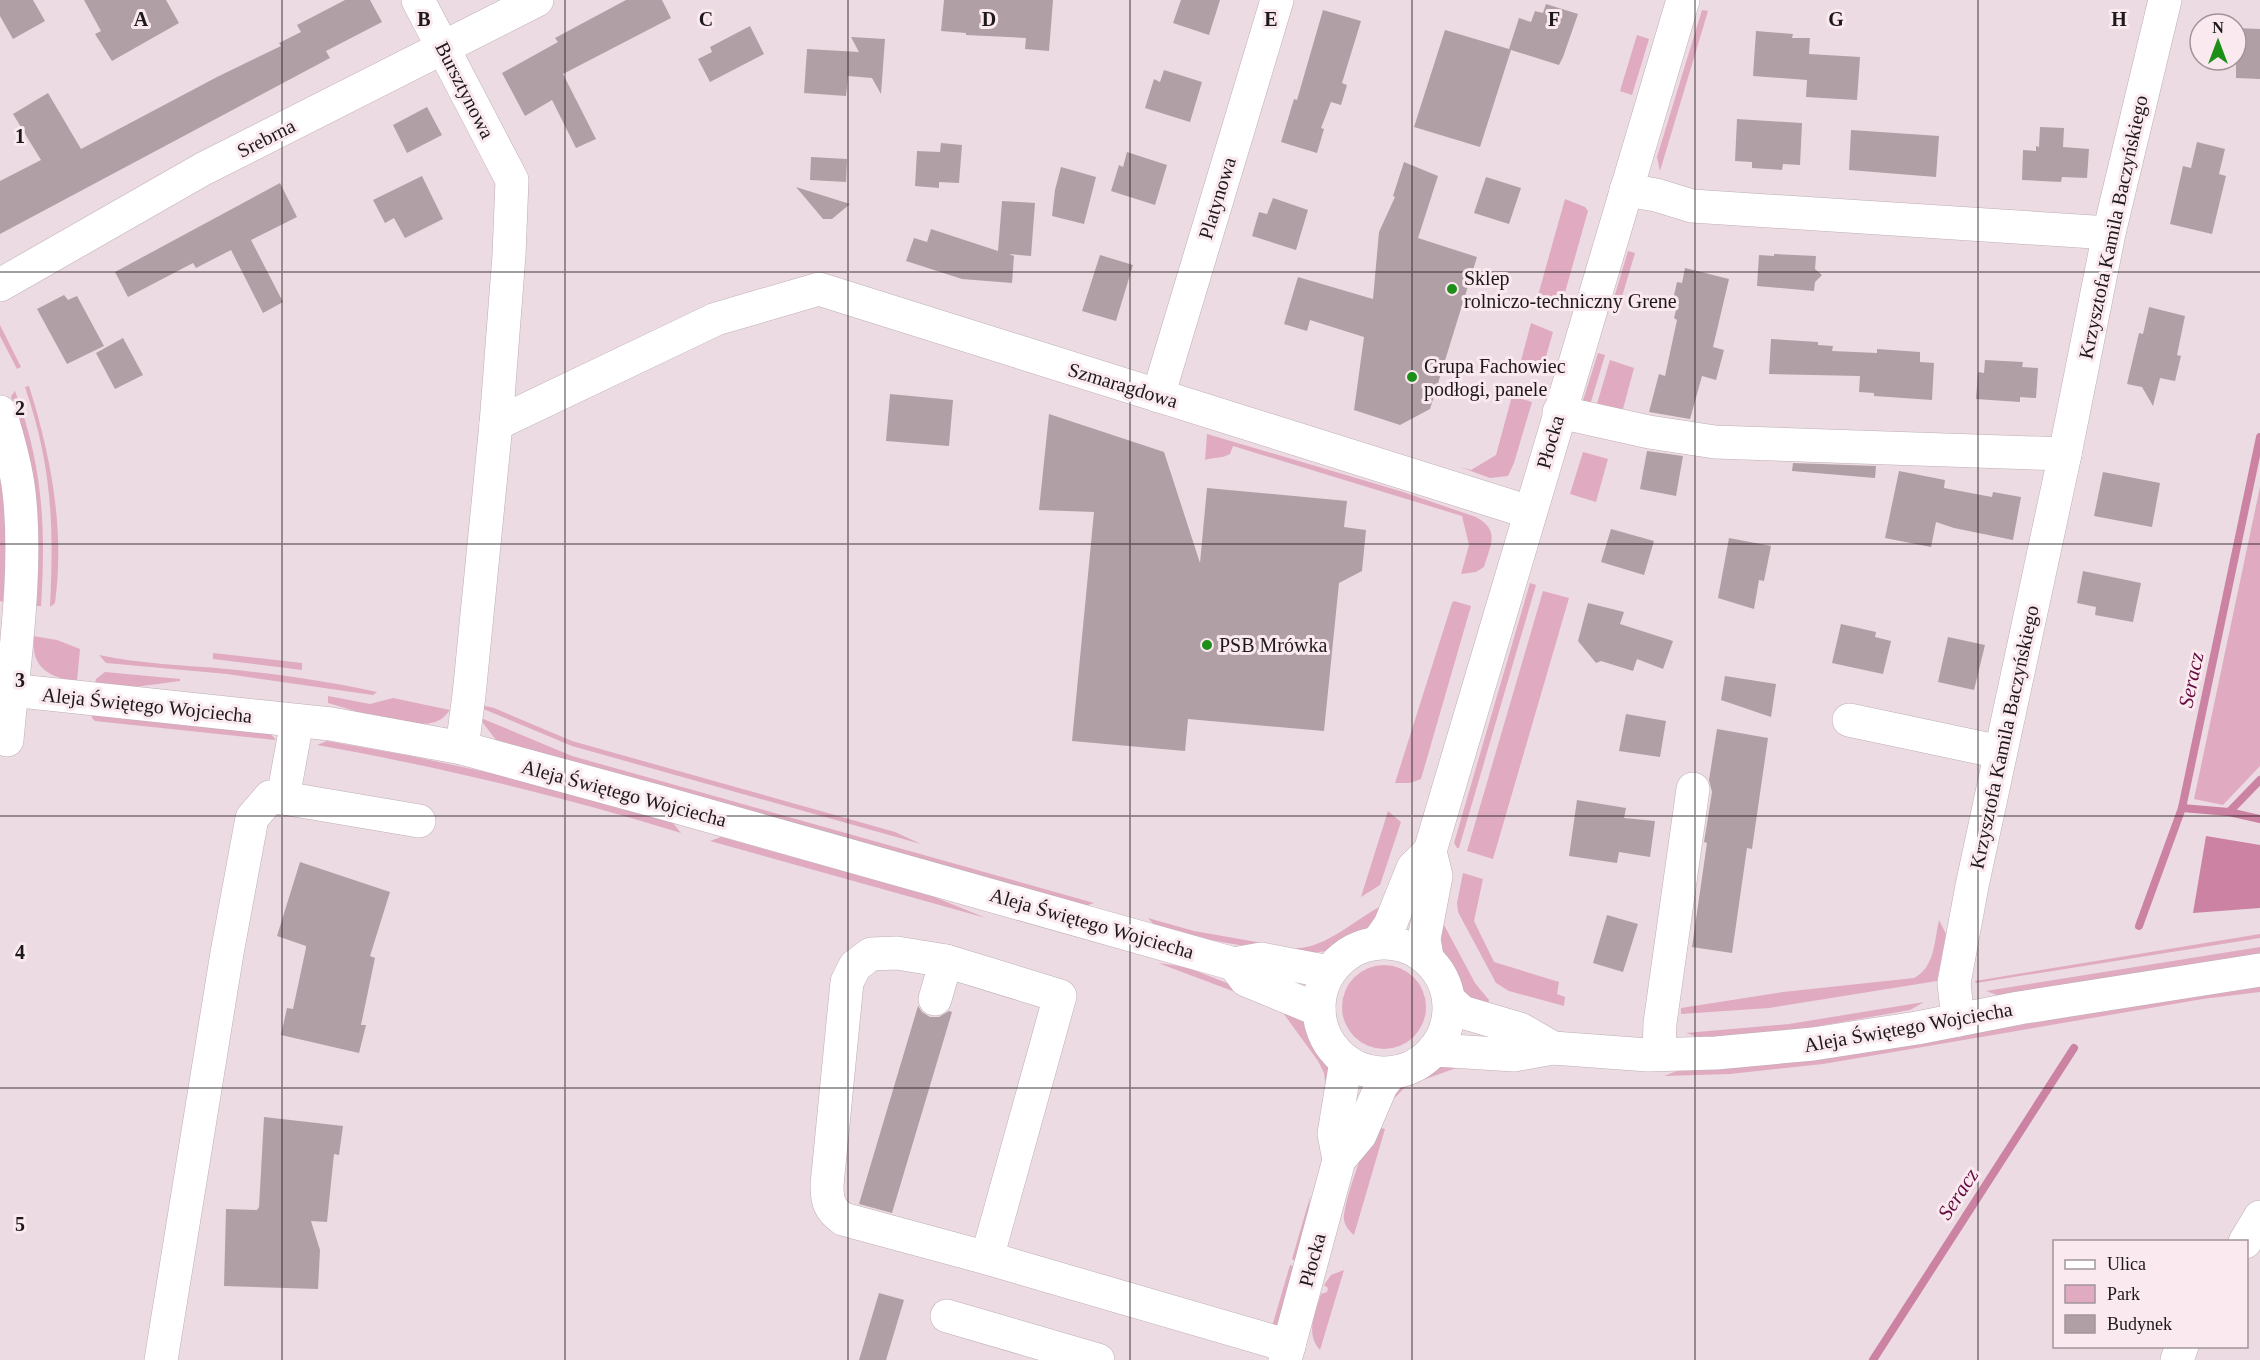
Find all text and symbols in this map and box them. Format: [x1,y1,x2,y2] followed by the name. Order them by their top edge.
[134,8,149,30] text: A
[417,8,431,30] text: B
[699,8,713,30] text: C
[982,8,996,30] text: D
[1264,8,1278,30] text: E
[1548,8,1560,30] text: F
[1828,8,1844,30] text: G
[2111,8,2127,30] text: H
[2188,12,2248,72] north arrow
[2212,19,2224,36] text: N
[430,38,499,143] street label: Bursztynowa
[2074,93,2153,361] street label: Krzysztofa Kamila Baczyńskiego
[233,114,299,162] street label: Srebrna
[15,125,25,147] text: 1
[1194,154,1241,242] street label: Platynowa
[1464,267,1677,313] place label: Sklep rolniczo-techniczny Grene
[1445,282,1459,296] marker: Sklep rolniczo-techniczny Grene
[1424,355,1566,401] place label: Grupa Fachowiec podłogi, panele
[1065,358,1181,413] street label: Szmaragdowa
[1405,370,1419,384] marker: Grupa Fachowiec podłogi, panele
[15,397,25,419] text: 2
[1532,413,1568,471] street label: Płocka
[1965,603,2044,871] street label: Krzysztofa Kamila Baczyńskiego
[1219,634,1327,656] place label: PSB Mrówka
[1200,638,1214,652] marker: PSB Mrówka
[2173,650,2209,710] water label: Seracz
[15,669,25,691] text: 3
[41,682,253,728] street label: Aleja Świętego Wojciecha
[519,754,729,832] street label: Aleja Świętego Wojciecha
[987,882,1197,964] street label: Aleja Świętego Wojciecha
[15,941,25,963] text: 4
[1802,997,2014,1057] street label: Aleja Świętego Wojciecha
[1933,1164,1983,1224] water label: Seracz
[15,1213,25,1235] text: 5
[1294,1231,1330,1289] street label: Płocka
[2053,1240,2248,1348] legend
[2107,1254,2146,1274] text: Ulica
[2107,1284,2140,1304] text: Park
[2107,1314,2172,1334] text: Budynek

